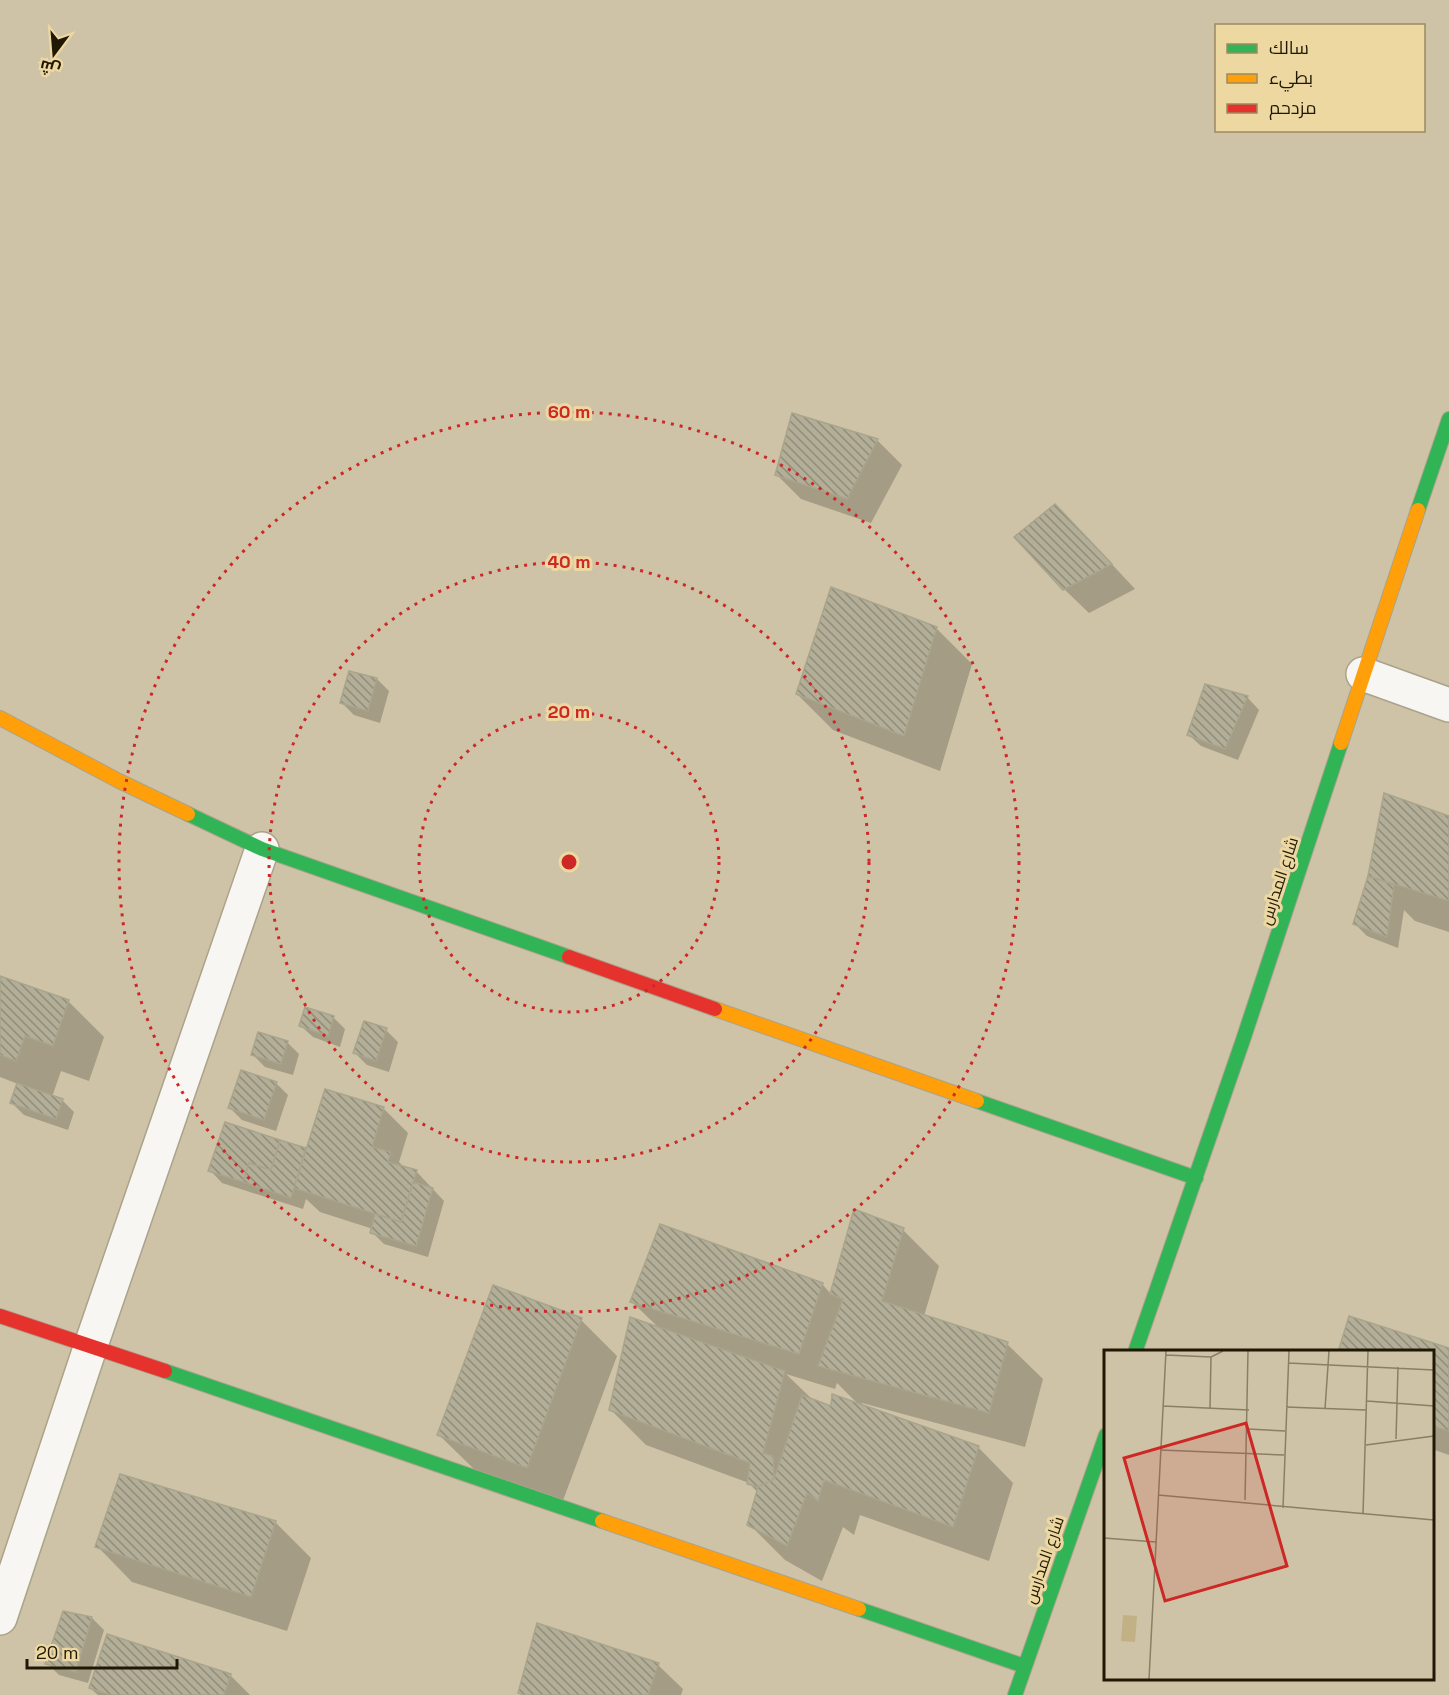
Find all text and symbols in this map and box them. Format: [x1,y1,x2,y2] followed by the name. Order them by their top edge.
[24,24,84,84] north arrow
[1215,24,1425,132] legend
[1269,36,1309,59] text: سالك
[37,55,63,81] text: ش
[1269,66,1313,92] text: بطيء
[1269,96,1317,120] text: مزدحم
[548,400,590,423] text: 60 m
[547,550,591,573] text: 40 m
[548,700,590,723] text: 20 m
[1255,834,1304,928] street label: شارع المدارس
[559,852,579,872] centre of rings
[1104,1350,1434,1680] inset map
[1019,1514,1070,1607] street label: شارع المدارس
[27,1632,177,1670] scale bar
[36,1641,79,1664] text: 20 m

